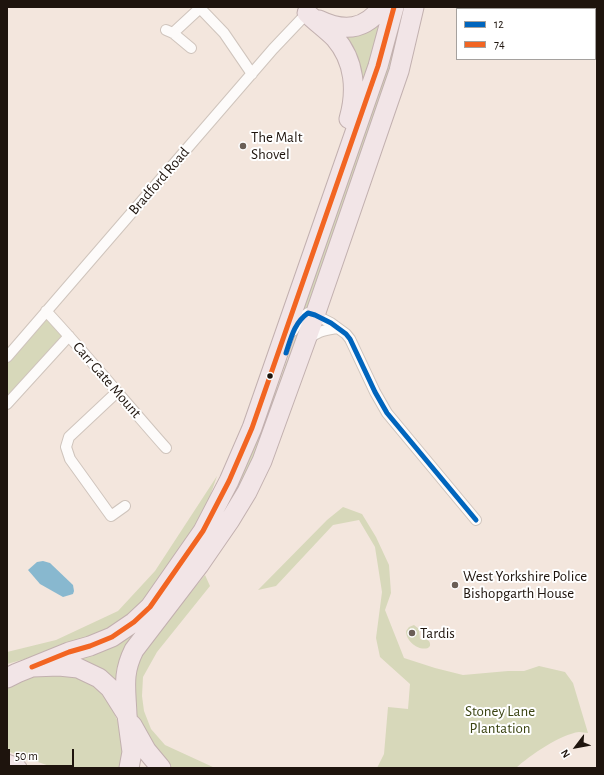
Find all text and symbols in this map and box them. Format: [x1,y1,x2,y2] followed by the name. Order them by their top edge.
[456,8,596,60] legend
[494,18,504,30] text: 12
[494,38,505,50] text: 74
[251,128,302,163] place label: The Malt Shovel
[238,141,248,151] marker: The Malt Shovel
[125,144,193,218] street label: Bradford Road
[69,338,145,422] street label: Carr Gate Mount
[265,371,275,381] unlabelled marker
[463,567,587,602] place label: West Yorkshire Police Bishopgarth House
[450,580,460,590] marker: West Yorkshire Police Bishopgarth House
[420,624,455,642] place label: Tardis
[407,628,417,638] marker: Tardis
[465,702,535,737] park label: Stoney Lane Plantation
[556,727,596,767] north arrow
[10,741,76,767] scale bar
[559,747,572,760] text: N
[15,750,38,762] text: 50 m

